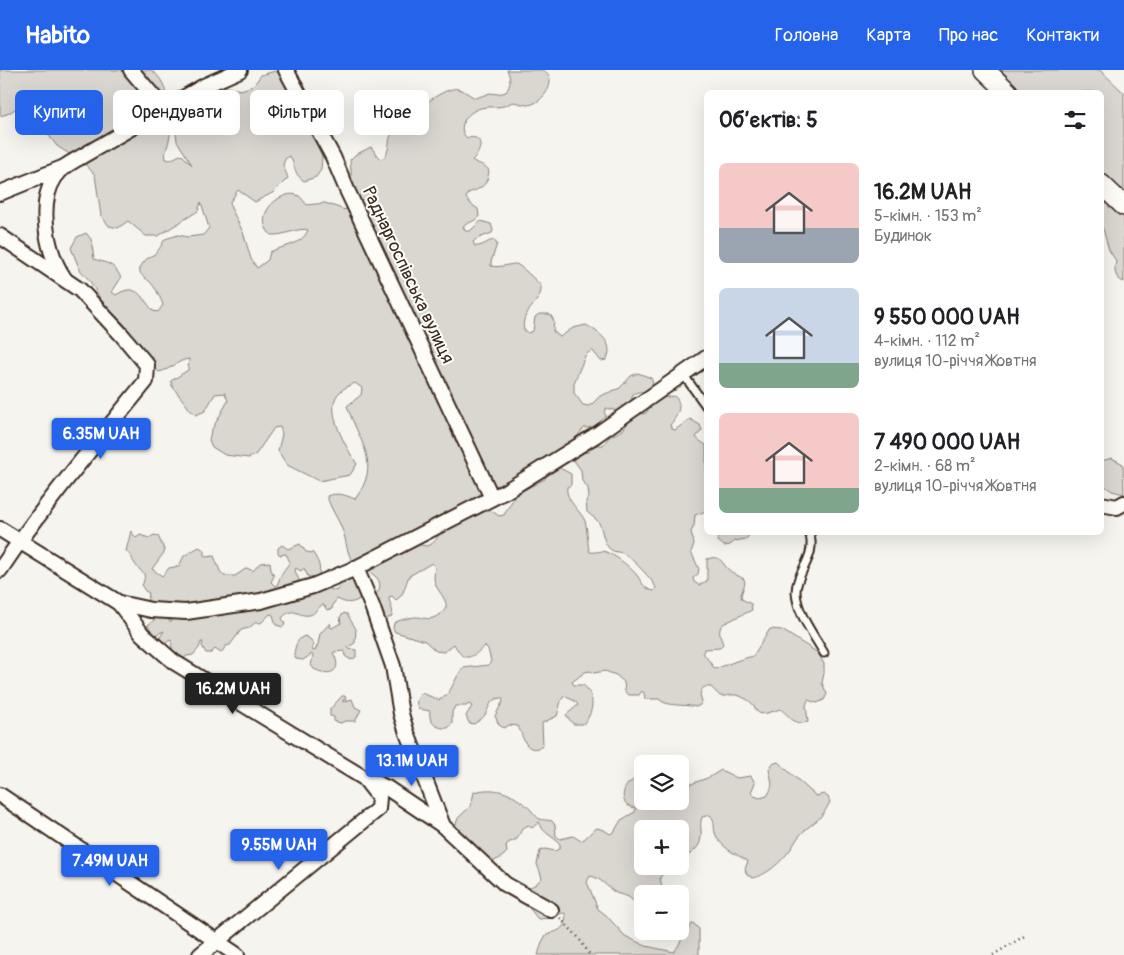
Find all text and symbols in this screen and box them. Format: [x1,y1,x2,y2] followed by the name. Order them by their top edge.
[25,21,90,50] text: Habito
[775,24,838,47] text: Головна
[866,24,911,47] text: Карта
[939,24,998,47] text: Про нас
[1026,24,1099,47] text: Контакти
[15,90,103,135] chip: Купити
[113,90,240,135] chip: Орендувати
[250,90,344,135] chip: Фільтри
[354,90,429,135] chip: Нове
[1061,106,1089,134] icon: filters
[719,107,818,134] text: Об’єктів: 5
[874,179,971,206] text: 16.2M UAH
[357,183,459,367] street label: Раднаргоспівська вулиця
[759,183,819,243] icon: home
[874,206,982,226] text: 5-кімн. · 153 m²
[874,226,932,246] text: Будинок
[874,304,1019,331] text: 9 550 000 UAH
[759,308,819,368] icon: home
[874,331,980,351] text: 4-кімн. · 112 m²
[874,351,1036,371] text: вулиця 10-річчя Жовтня
[44,418,158,460] pin: 6.35M UAH
[63,424,139,444] text: 6.35M UAH
[874,429,1020,456] text: 7 490 000 UAH
[759,433,819,493] icon: home
[874,456,976,476] text: 2-кімн. · 68 m²
[874,476,1036,496] text: вулиця 10-річчя Жовтня
[176,672,290,715] pin: 16.2M UAH
[196,679,270,699] text: 16.2M UAH
[355,744,469,787] pin: 13.1M UAH
[376,751,448,771] text: 13.1M UAH
[634,755,689,940] map controls
[634,755,689,810] button: layers
[634,820,689,875] button: +
[222,828,336,871] pin: 9.55M UAH
[241,835,317,855] text: 9.55M UAH
[53,844,167,887] pin: 7.49M UAH
[72,851,148,871] text: 7.49M UAH
[634,885,689,940] button: −

